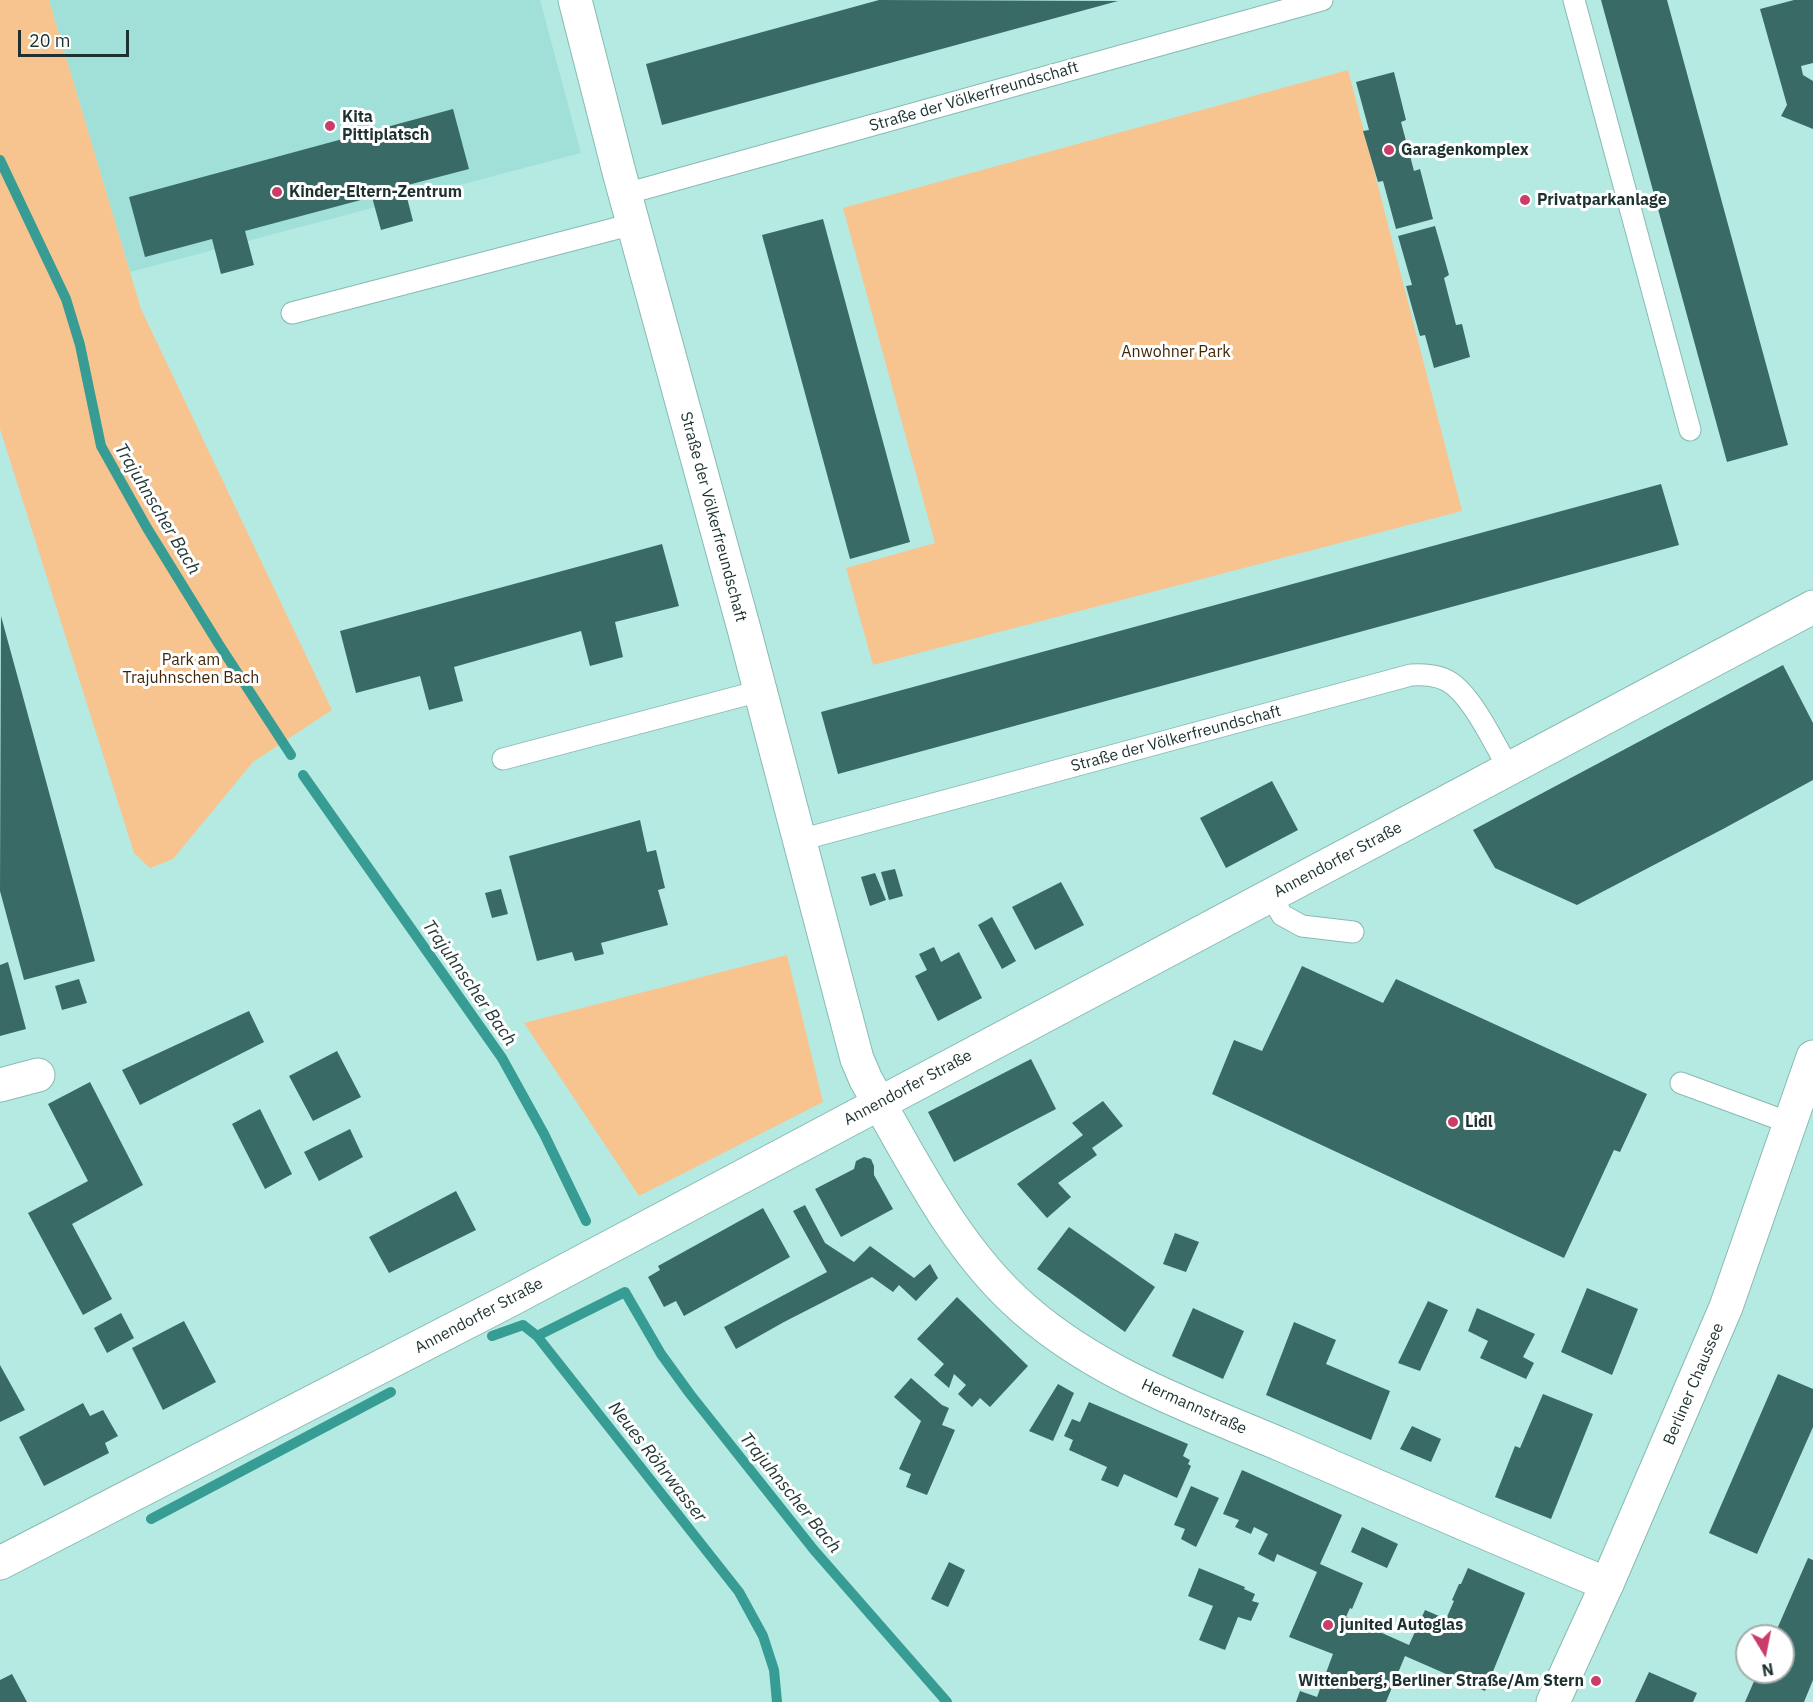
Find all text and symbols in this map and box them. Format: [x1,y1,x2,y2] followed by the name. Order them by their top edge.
[21,18,132,56] scale bar
[29,29,71,52] text: 20 m
[867,58,1081,136] street label: Straße der Völkerfreundschaft
[342,107,429,145] place label: Kita Pittiplatsch
[323,119,337,133] marker: Kita Pittiplatsch
[1401,140,1529,160] place label: Garagenkomplex
[1382,143,1396,157] marker: Garagenkomplex
[289,182,462,202] place label: Kinder-Eltern-Zentrum
[270,185,284,199] marker: Kinder-Eltern-Zentrum
[1537,190,1667,210] place label: Privatparkanlage
[1518,193,1532,207] marker: Privatparkanlage
[1121,342,1231,362] park label: Anwohner Park
[676,410,750,624] street label: Straße der Völkerfreundschaft
[109,440,205,578] water label: Trajuhnscher Bach
[123,650,259,688] park label: Park am Trajuhnschen Bach
[1069,702,1283,776] street label: Straße der Völkerfreundschaft
[1271,818,1405,902] street label: Annendorfer Straße
[417,916,521,1050] water label: Trajuhnscher Bach
[841,1046,975,1130] street label: Annendorfer Straße
[1465,1112,1493,1132] place label: Lidl
[1446,1115,1460,1129] marker: Lidl
[412,1274,546,1358] street label: Annendorfer Straße
[1660,1320,1728,1448] street label: Berliner Chaussee
[1138,1375,1250,1439] street label: Hermannstraße
[603,1397,711,1527] water label: Neues Röhrwasser
[735,1428,845,1558] water label: Trajuhnscher Bach
[1340,1615,1463,1635] place label: junited Autoglas
[1321,1618,1335,1632] marker: junited Autoglas
[1735,1624,1795,1684] north arrow
[1760,1659,1775,1681] text: N
[1298,1671,1584,1691] place label: Wittenberg, Berliner Straße/Am Stern
[1589,1674,1603,1688] marker: Wittenberg, Berliner Straße/Am Stern

